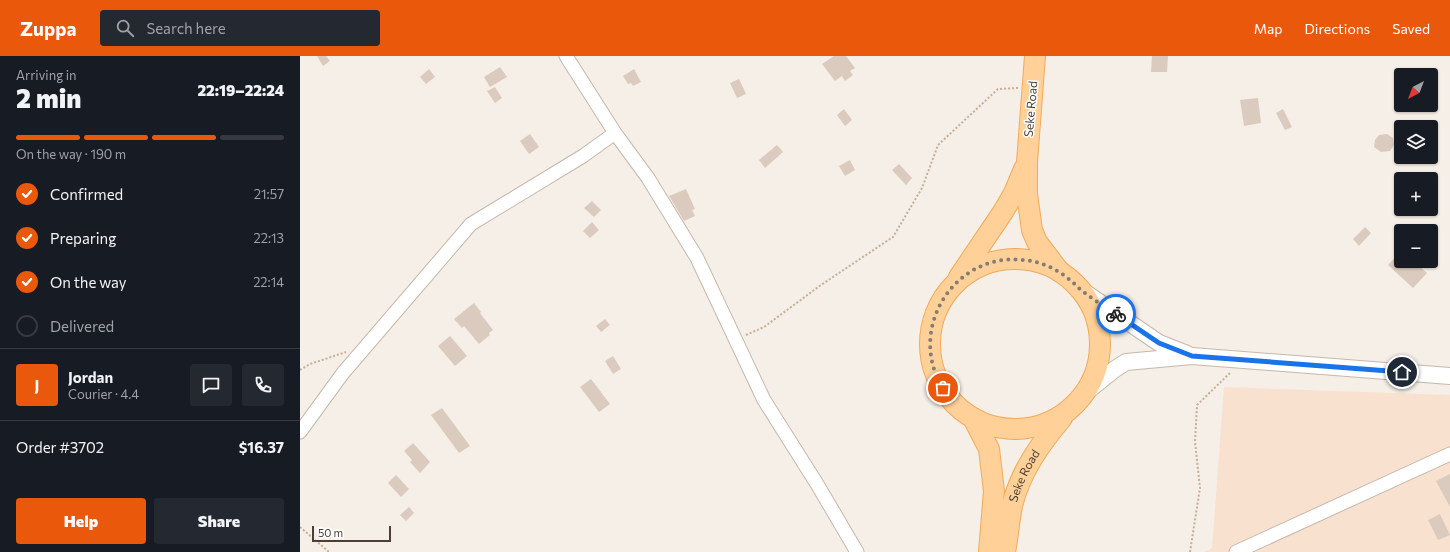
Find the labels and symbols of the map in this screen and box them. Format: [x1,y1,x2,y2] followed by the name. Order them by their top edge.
[1394,68,1438,112] north arrow
[1021,80,1039,138] street label: Seke Road
[1096,294,1136,334] courier
[1385,355,1419,389] pin
[926,371,960,405] pin
[1005,447,1042,504] street label: Seke Road
[312,524,391,543] scale bar

